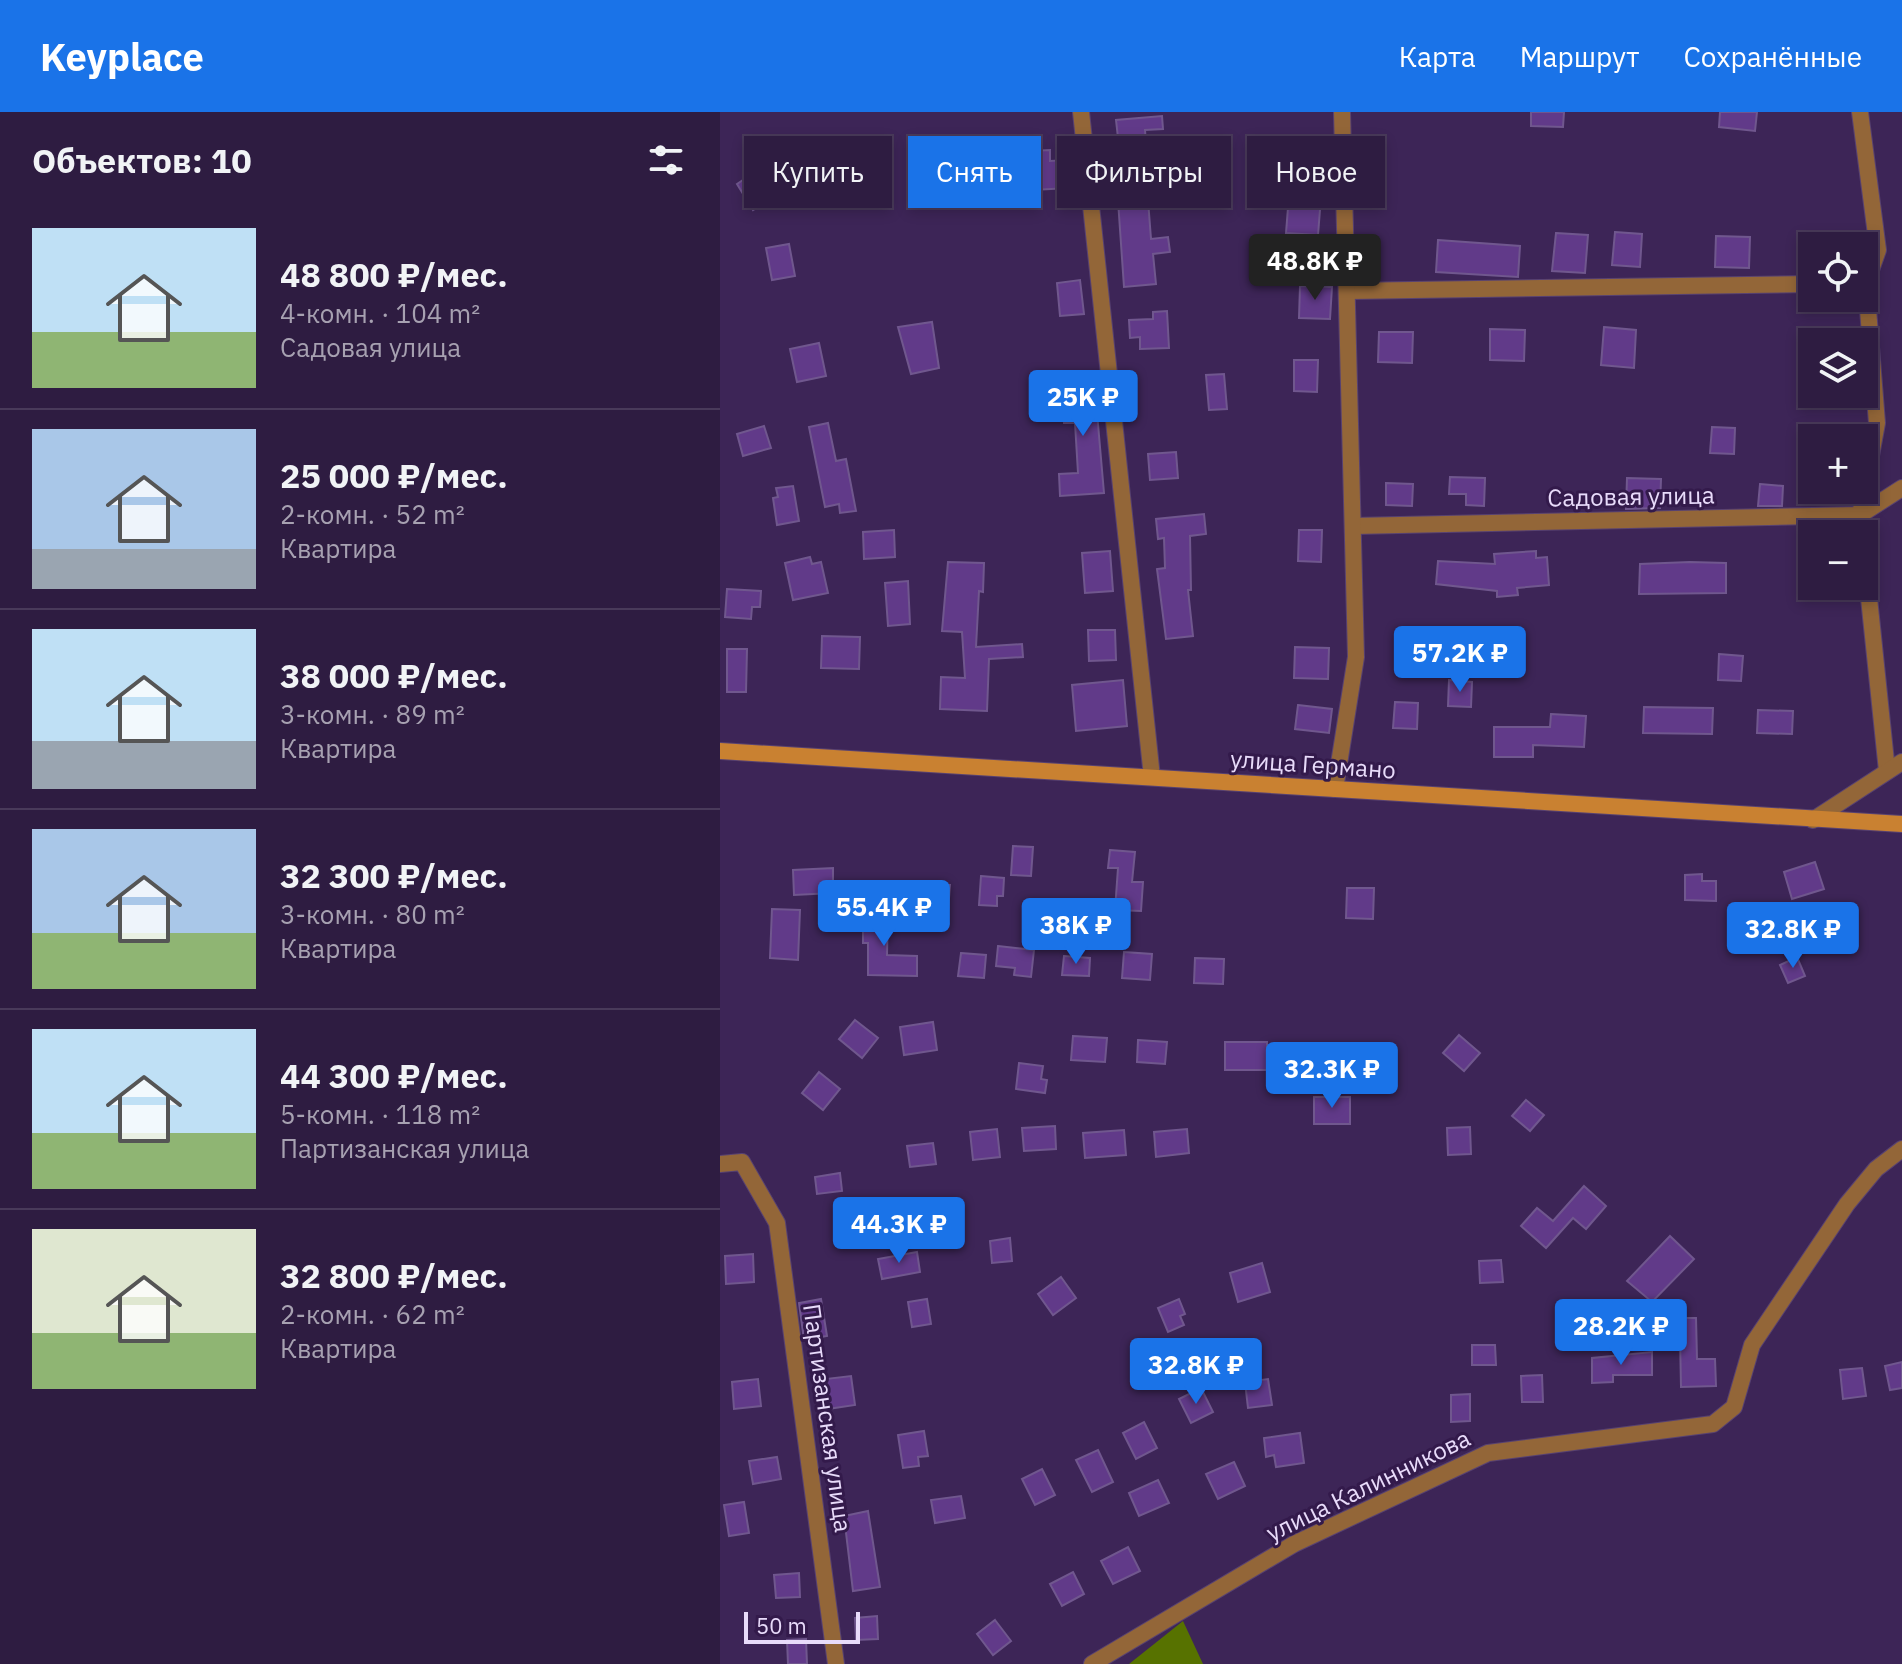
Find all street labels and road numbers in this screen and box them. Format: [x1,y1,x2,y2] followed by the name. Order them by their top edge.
[1547,479,1715,513] street label: Садовая улица
[1229,742,1397,786] street label: улица Германо
[796,1302,860,1534] street label: Партизанская улица
[1261,1422,1476,1548] street label: улица Калинникова

